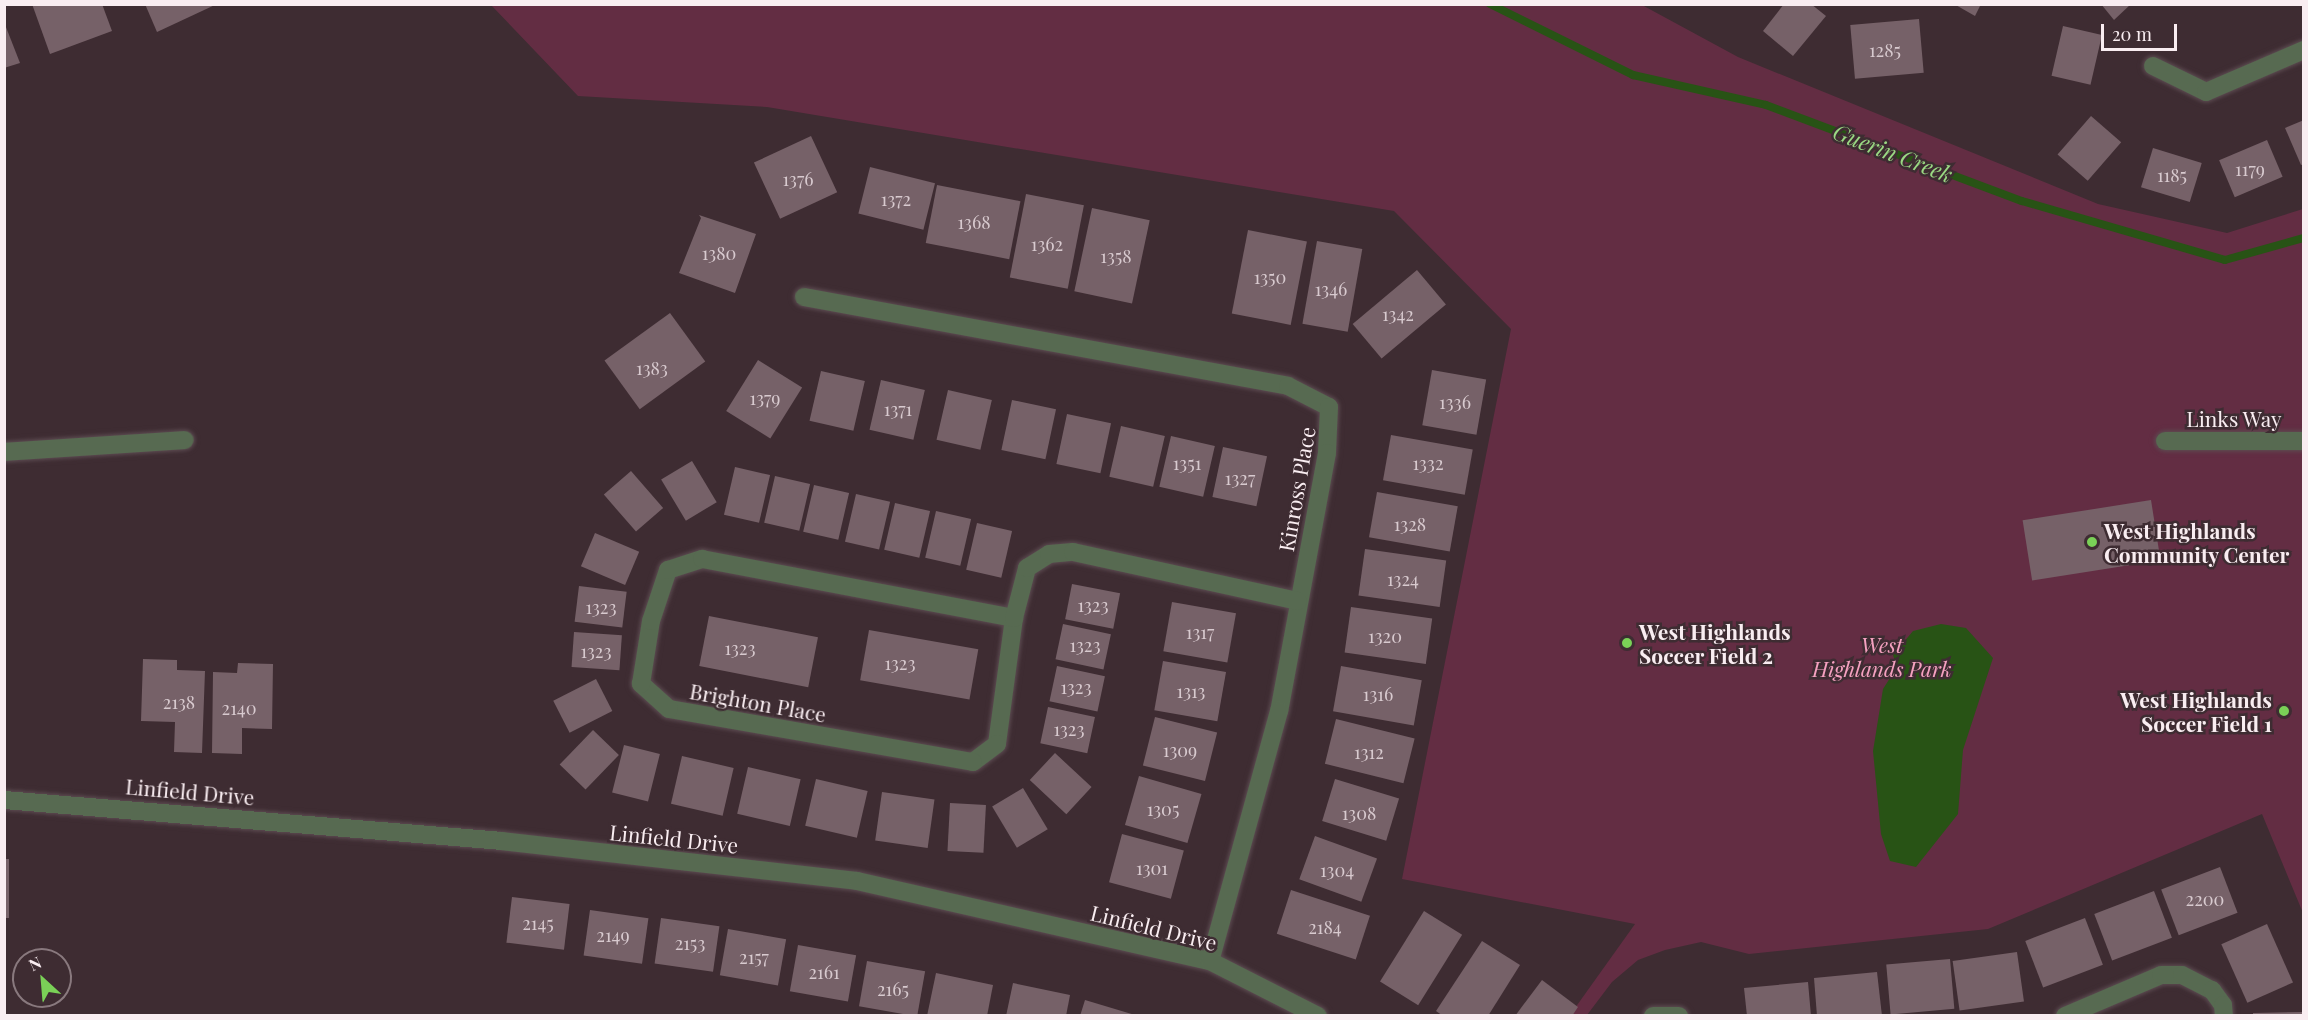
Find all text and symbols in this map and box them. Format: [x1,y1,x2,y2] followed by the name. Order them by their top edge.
[2104,12,2180,50] scale bar
[2112,22,2152,46] text: 20 m
[1869,39,1901,61] house number: 1285
[1830,118,1956,188] water label: Guerin Creek
[2235,158,2265,180] house number: 1179
[2157,164,2187,186] house number: 1185
[782,168,814,190] house number: 1376
[881,188,911,210] house number: 1372
[957,211,991,233] house number: 1368
[1031,233,1063,255] house number: 1362
[702,242,736,264] house number: 1380
[1100,245,1132,267] house number: 1358
[1254,266,1286,288] house number: 1350
[1315,278,1347,300] house number: 1346
[1382,303,1414,325] house number: 1342
[636,357,668,379] house number: 1383
[750,387,780,409] house number: 1379
[1439,391,1471,413] house number: 1336
[884,398,912,420] house number: 1371
[2186,405,2282,431] street label: Links Way
[1273,425,1319,553] street label: Kinross Place
[1173,452,1201,474] house number: 1351
[1412,452,1444,474] house number: 1332
[1225,467,1255,489] house number: 1327
[1394,513,1426,535] house number: 1328
[2104,517,2290,567] place label: West Highlands Community Center
[2085,535,2099,549] marker: West Highlands Community Center
[1387,568,1419,590] house number: 1324
[1077,594,1109,616] house number: 1323
[585,596,617,618] house number: 1323
[1639,618,1791,668] place label: West Highlands Soccer Field 2
[1186,621,1214,643] house number: 1317
[1368,625,1402,647] house number: 1320
[1812,631,1952,681] park label: West Highlands Park
[1069,634,1101,656] house number: 1323
[1620,636,1634,650] marker: West Highlands Soccer Field 2
[724,637,756,659] house number: 1323
[580,640,612,662] house number: 1323
[884,652,916,674] house number: 1323
[1060,676,1092,698] house number: 1323
[688,678,828,726] street label: Brighton Place
[1177,680,1205,702] house number: 1313
[1363,683,1393,705] house number: 1316
[2120,686,2272,736] place label: West Highlands Soccer Field 1
[163,691,195,713] house number: 2138
[222,697,256,719] house number: 2140
[2277,704,2291,718] marker: West Highlands Soccer Field 1
[1053,718,1085,740] house number: 1323
[1163,739,1197,761] house number: 1309
[1354,741,1384,763] house number: 1312
[124,773,256,809] street label: Linfield Drive
[1147,798,1179,820] house number: 1305
[1342,802,1376,824] house number: 1308
[608,819,740,857] street label: Linfield Drive
[1136,857,1168,879] house number: 1301
[1320,859,1354,881] house number: 1304
[2186,888,2224,910] house number: 2200
[1088,899,1220,955] street label: Linfield Drive
[522,912,554,934] house number: 2145
[1308,916,1342,938] house number: 2184
[596,924,630,946] house number: 2149
[675,932,705,954] house number: 2153
[739,946,769,968] house number: 2157
[12,948,72,1008] north arrow
[25,951,45,975] text: N
[808,961,840,983] house number: 2161
[877,978,909,1000] house number: 2165

